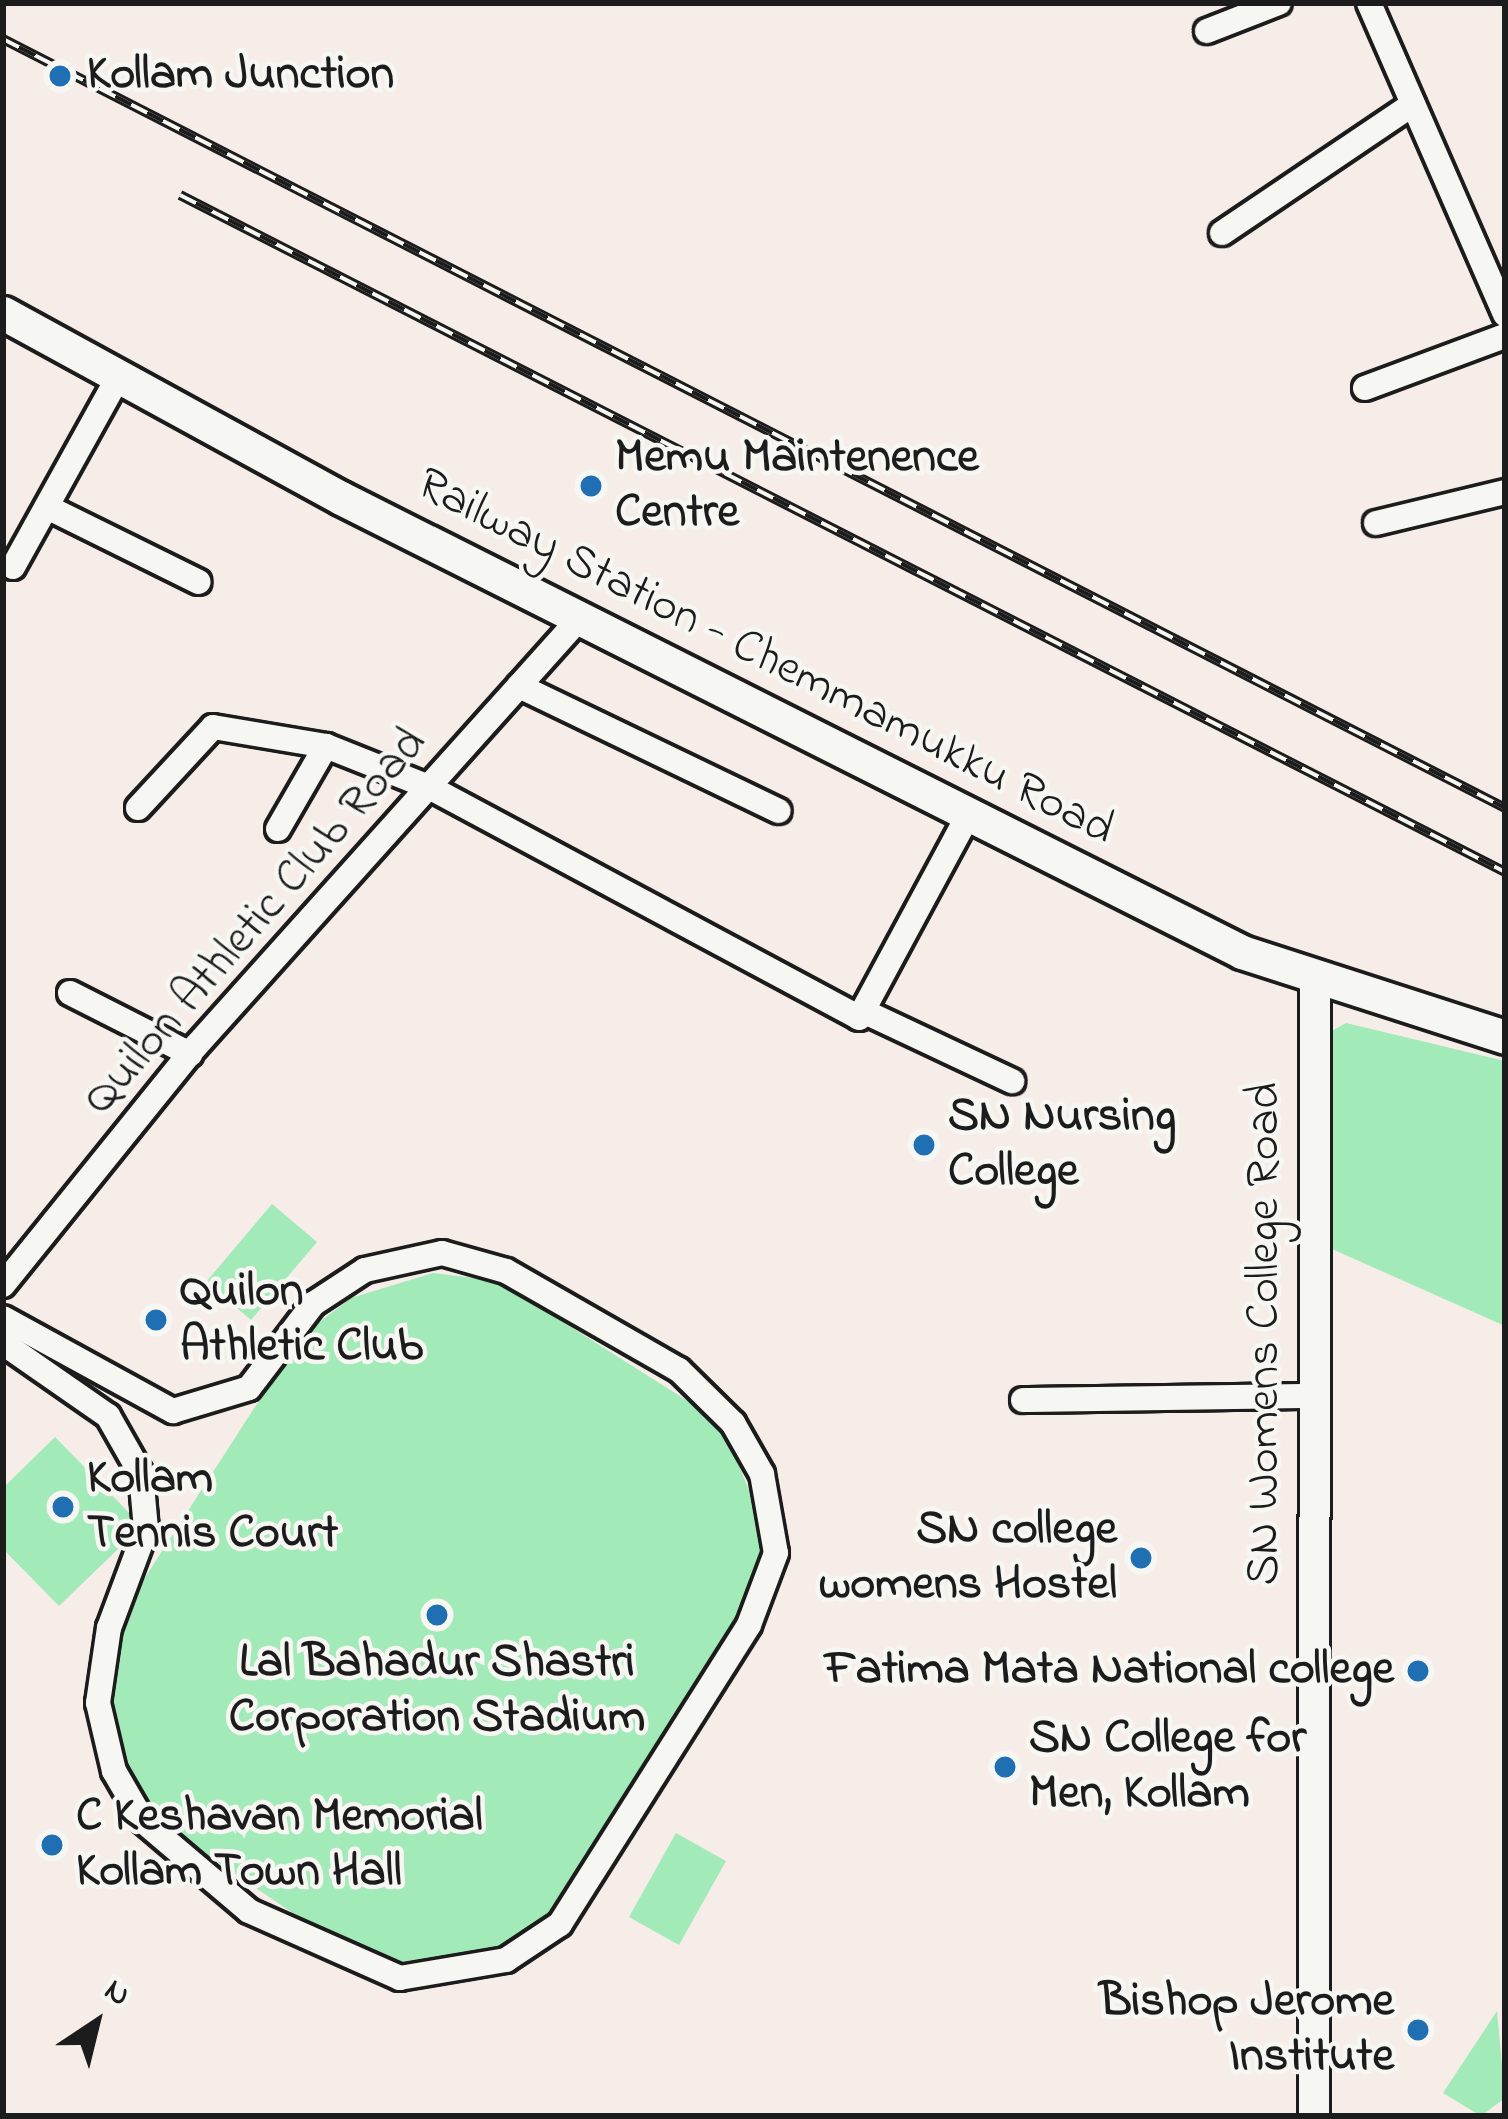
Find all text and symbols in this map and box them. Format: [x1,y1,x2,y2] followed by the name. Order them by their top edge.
[87,47,394,105] place label: Kollam Junction
[44,60,76,92] marker: Kollam Junction
[615,429,979,542] place label: Memu Maintenence Centre
[407,456,1123,860] street label: Railway Station - Chemmamukku Road
[578,473,604,499] marker: Memu Maintenence Centre
[72,716,440,1128] street label: Quilon Athletic Club Road
[1237,1082,1295,1586] street label: SN Womens College Road
[948,1088,1176,1201] place label: SN Nursing College
[911,1132,937,1158] marker: SN Nursing College
[180,1263,423,1376] place label: Quilon Athletic Club
[143,1307,169,1333] marker: Quilon Athletic Club
[87,1450,338,1563] place label: Kollam Tennis Court
[50,1494,76,1520] marker: Kollam Tennis Court
[819,1501,1117,1614] place label: SN college womens Hostel
[1128,1545,1154,1571] marker: SN college womens Hostel
[424,1602,450,1628] marker: Lal Bahadur Shastri Corporation Stadium
[229,1634,645,1747] place label: Lal Bahadur Shastri Corporation Stadium
[825,1642,1394,1700] place label: Fatima Mata National college
[1405,1658,1431,1684] marker: Fatima Mata National college
[1029,1710,1306,1823] place label: SN College for Men, Kollam
[992,1754,1018,1780] marker: SN College for Men, Kollam
[76,1788,483,1901] place label: C Keshavan Memorial Kollam Town Hall
[39,1832,65,1858] marker: C Keshavan Memorial Kollam Town Hall
[36,1963,156,2083] north arrow
[94,1967,140,2020] text: N
[1099,1973,1394,2086] place label: Bishop Jerome Institute
[1405,2017,1431,2043] marker: Bishop Jerome Institute

